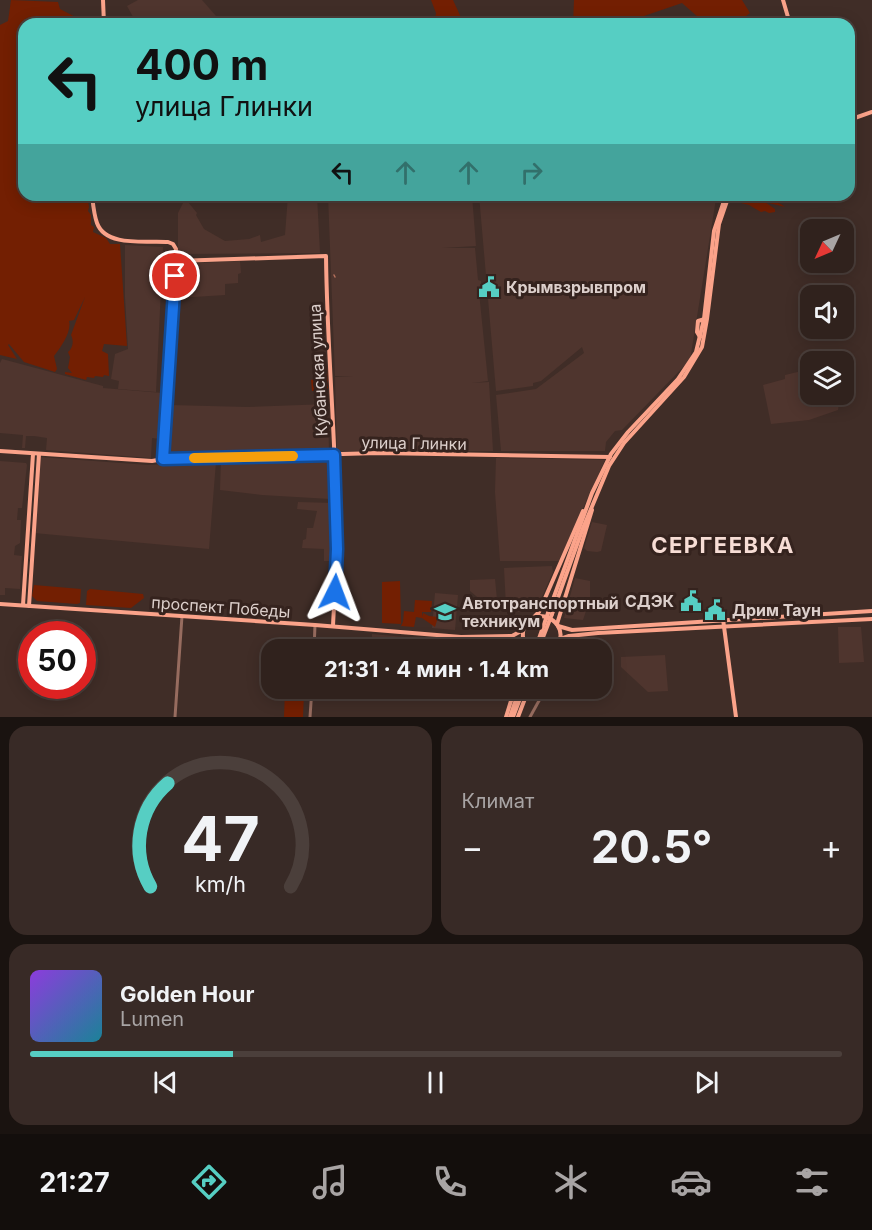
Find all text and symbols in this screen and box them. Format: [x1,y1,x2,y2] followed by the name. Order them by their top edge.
[135,39,268,90] text: 400 m
[36,42,114,120] icon: left
[135,90,313,123] text: улица Глинки
[326,156,359,189] icon: left
[389,156,422,189] icon: ahead
[452,156,485,189] icon: ahead
[515,156,548,189] icon: right
[800,219,854,273] north arrow
[800,219,854,405] map controls
[149,250,200,301] pin
[158,259,191,292] icon: arrive
[477,275,501,299] public building icon: Крымвзрывпром
[506,277,646,297] place label: Крымвзрывпром
[800,285,854,339] button: sound
[305,303,331,437] street label: Кубанская улица
[800,351,854,405] button: layers
[361,432,467,454] street label: улица Глинки
[651,532,795,558] district label: СЕРГЕЕВКА
[303,560,367,624] position arrow
[679,589,703,613] public building icon: СДЭК
[625,591,674,611] place label: СДЭК
[151,592,291,622] street label: проспект Победы
[462,593,619,631] place label: Автотранспортный техникум
[703,598,727,622] public building icon: Дрим Таун
[433,600,457,624] school or university icon: Автотранспортный техникум
[732,600,821,620] place label: Дрим Таун
[18,621,96,699] speed limit sign: 50
[324,656,549,682] text: 21:31 · 4 мин · 1.4 km
[462,789,534,813] text: Климат
[181,801,259,876] text: 47
[591,819,712,874] text: 20.5°
[462,827,483,867] text: −
[820,827,842,867] text: +
[195,872,246,898] text: km/h
[120,981,254,1007] text: Golden Hour
[120,1007,184,1031] text: Lumen
[149,1066,182,1099] icon: previous
[419,1066,452,1099] icon: pause
[690,1066,723,1099] icon: next
[188,1161,230,1203] icon: directions
[309,1161,351,1203] icon: music
[429,1161,471,1203] icon: phone
[550,1161,592,1203] icon: climate
[670,1161,712,1203] icon: car
[791,1161,833,1203] icon: filters
[39,1166,110,1199] text: 21:27

